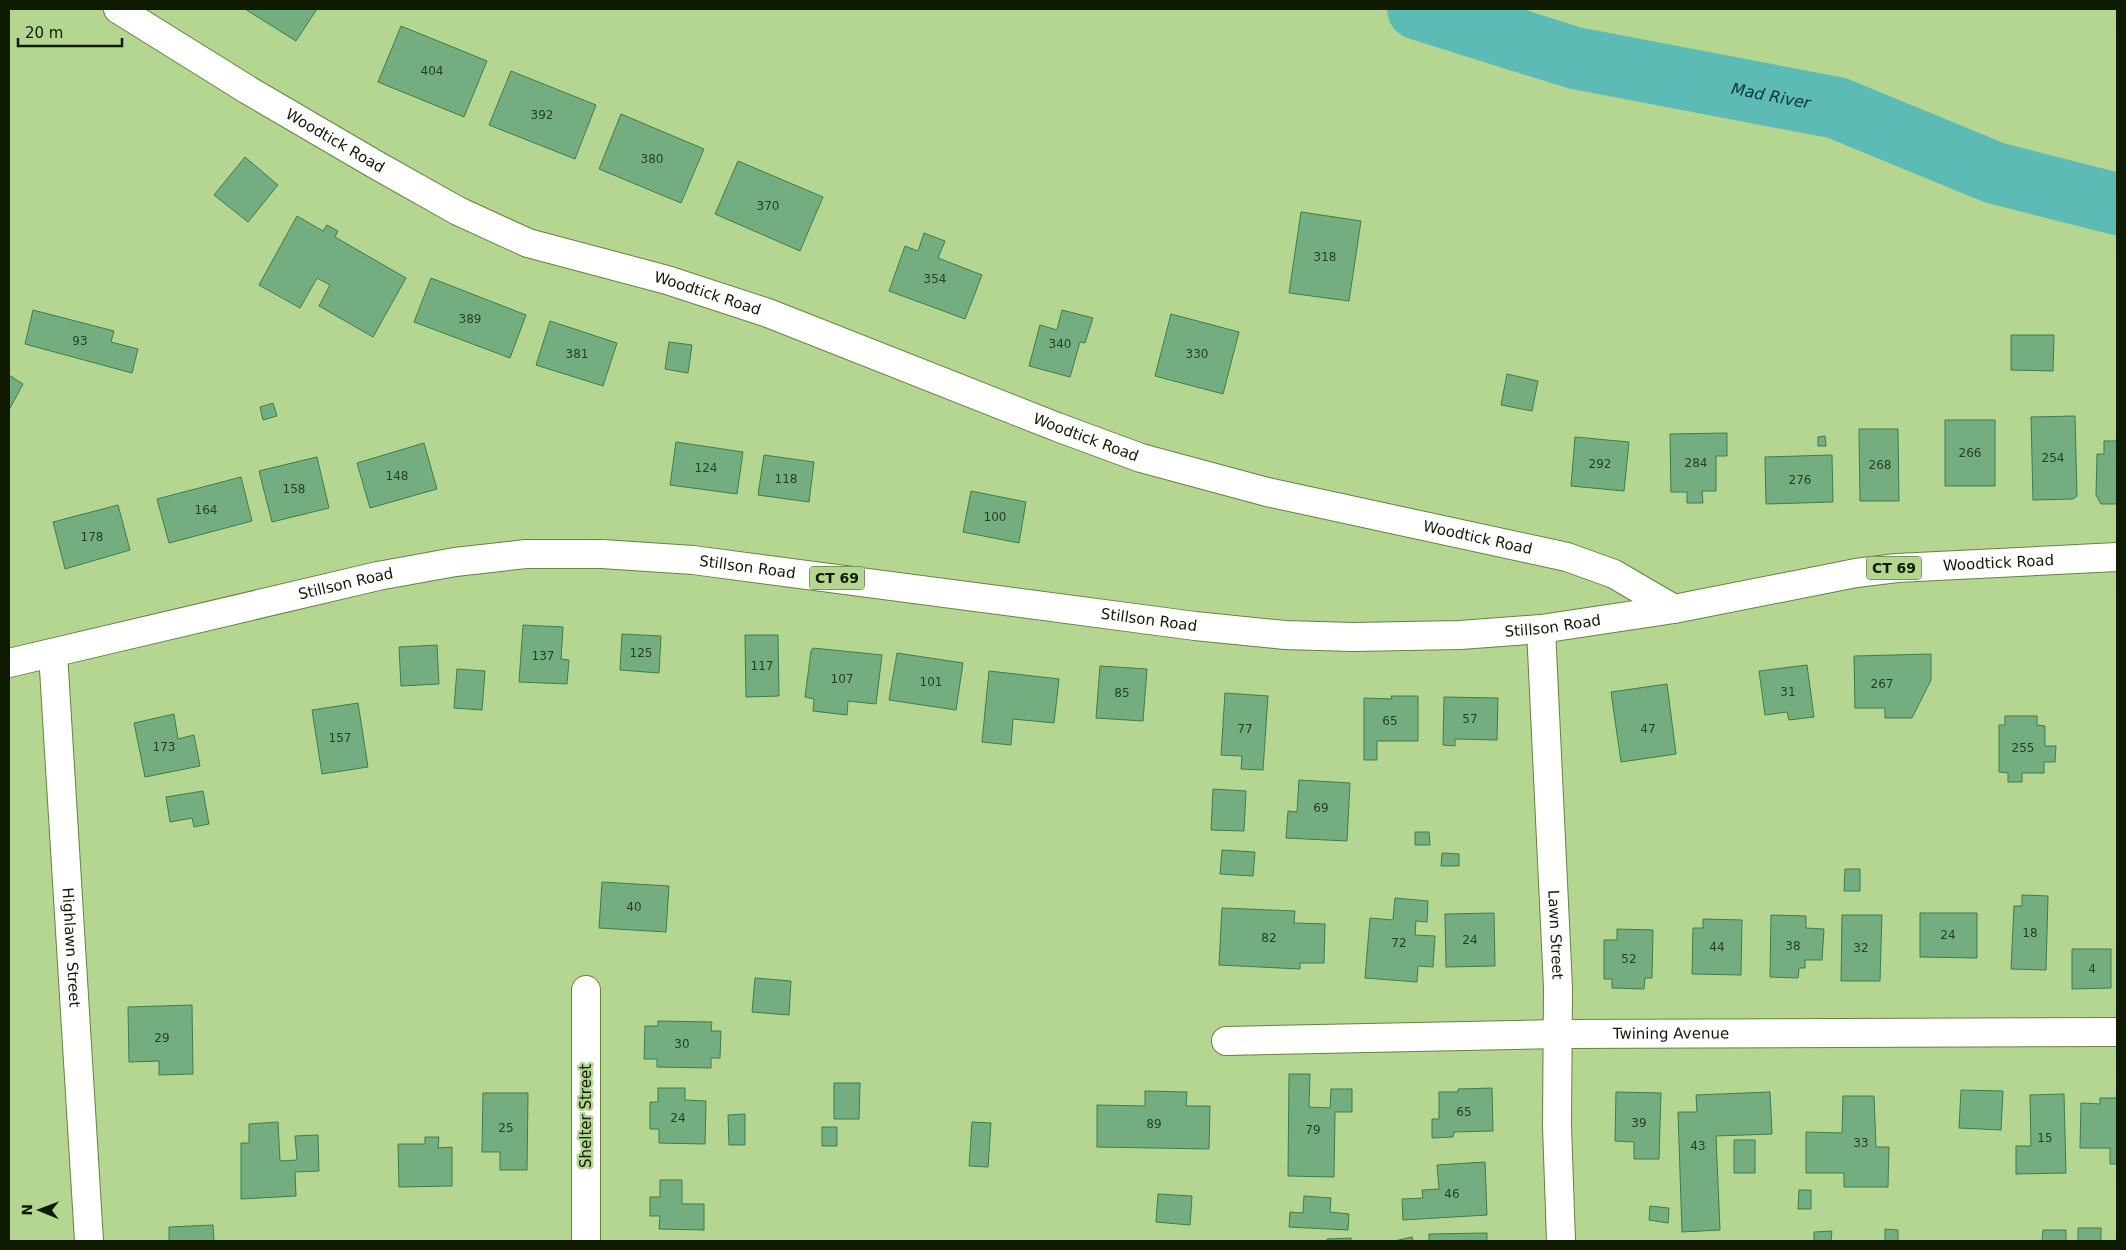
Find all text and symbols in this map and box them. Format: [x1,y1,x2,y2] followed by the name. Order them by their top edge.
[18,15,121,47] scale bar
[25,24,63,42] text: 20 m
[421,64,443,78] house number: 404
[1730,79,1814,113] water label: Mad River
[282,105,388,177] street label: Woodtick Road
[531,108,553,122] house number: 392
[641,152,663,166] house number: 380
[757,199,779,213] house number: 370
[1314,250,1336,264] house number: 318
[652,268,763,319] street label: Woodtick Road
[924,272,946,286] house number: 354
[459,312,481,326] house number: 389
[72,334,88,348] house number: 93
[1049,337,1071,351] house number: 340
[566,347,588,361] house number: 381
[1186,347,1208,361] house number: 330
[1031,409,1141,465] street label: Woodtick Road
[1959,446,1981,460] house number: 266
[2042,451,2064,465] house number: 254
[1685,456,1707,470] house number: 284
[1589,457,1611,471] house number: 292
[1869,458,1891,472] house number: 268
[695,461,717,475] house number: 124
[386,469,408,483] house number: 148
[775,472,797,486] house number: 118
[1789,473,1811,487] house number: 276
[283,482,305,496] house number: 158
[195,503,217,517] house number: 164
[984,510,1006,524] house number: 100
[1421,517,1534,558] street label: Woodtick Road
[81,530,103,544] house number: 178
[1942,551,2055,575] street label: Woodtick Road
[698,552,797,582] street label: Stillson Road
[1866,556,1922,580] road number: CT 69
[297,564,395,603] street label: Stillson Road
[810,566,864,590] road number: CT 69
[1100,605,1198,635] street label: Stillson Road
[1504,611,1602,641] street label: Stillson Road
[630,646,652,660] house number: 125
[532,649,554,663] house number: 137
[751,659,773,673] house number: 117
[831,672,853,686] house number: 107
[920,675,942,689] house number: 101
[1871,677,1893,691] house number: 267
[1780,685,1796,699] house number: 31
[1114,686,1130,700] house number: 85
[1462,712,1478,726] house number: 57
[1382,714,1398,728] house number: 65
[1237,722,1253,736] house number: 77
[1640,722,1656,736] house number: 47
[329,731,351,745] house number: 157
[153,740,175,754] house number: 173
[2012,741,2034,755] house number: 255
[1313,801,1329,815] house number: 69
[58,887,84,1008] street label: Highlawn Street
[1544,889,1567,980] street label: Lawn Street
[626,900,642,914] house number: 40
[2022,926,2038,940] house number: 18
[1940,928,1956,942] house number: 24
[1261,931,1277,945] house number: 82
[1462,933,1478,947] house number: 24
[1391,936,1407,950] house number: 72
[1785,939,1801,953] house number: 38
[1709,940,1725,954] house number: 44
[1853,941,1869,955] house number: 32
[1621,952,1637,966] house number: 52
[2088,962,2096,976] house number: 4
[1612,1024,1729,1043] street label: Twining Avenue
[154,1031,170,1045] house number: 29
[674,1037,690,1051] house number: 30
[577,1064,595,1168] street label: Shelter Street
[1456,1105,1472,1119] house number: 65
[670,1111,686,1125] house number: 24
[1631,1116,1647,1130] house number: 39
[1146,1117,1162,1131] house number: 89
[498,1121,514,1135] house number: 25
[1305,1123,1321,1137] house number: 79
[2037,1131,2053,1145] house number: 15
[1853,1136,1869,1150] house number: 33
[1690,1139,1706,1153] house number: 43
[15,1185,65,1235] north arrow
[1444,1187,1460,1201] house number: 46
[19,1204,35,1216] text: N

